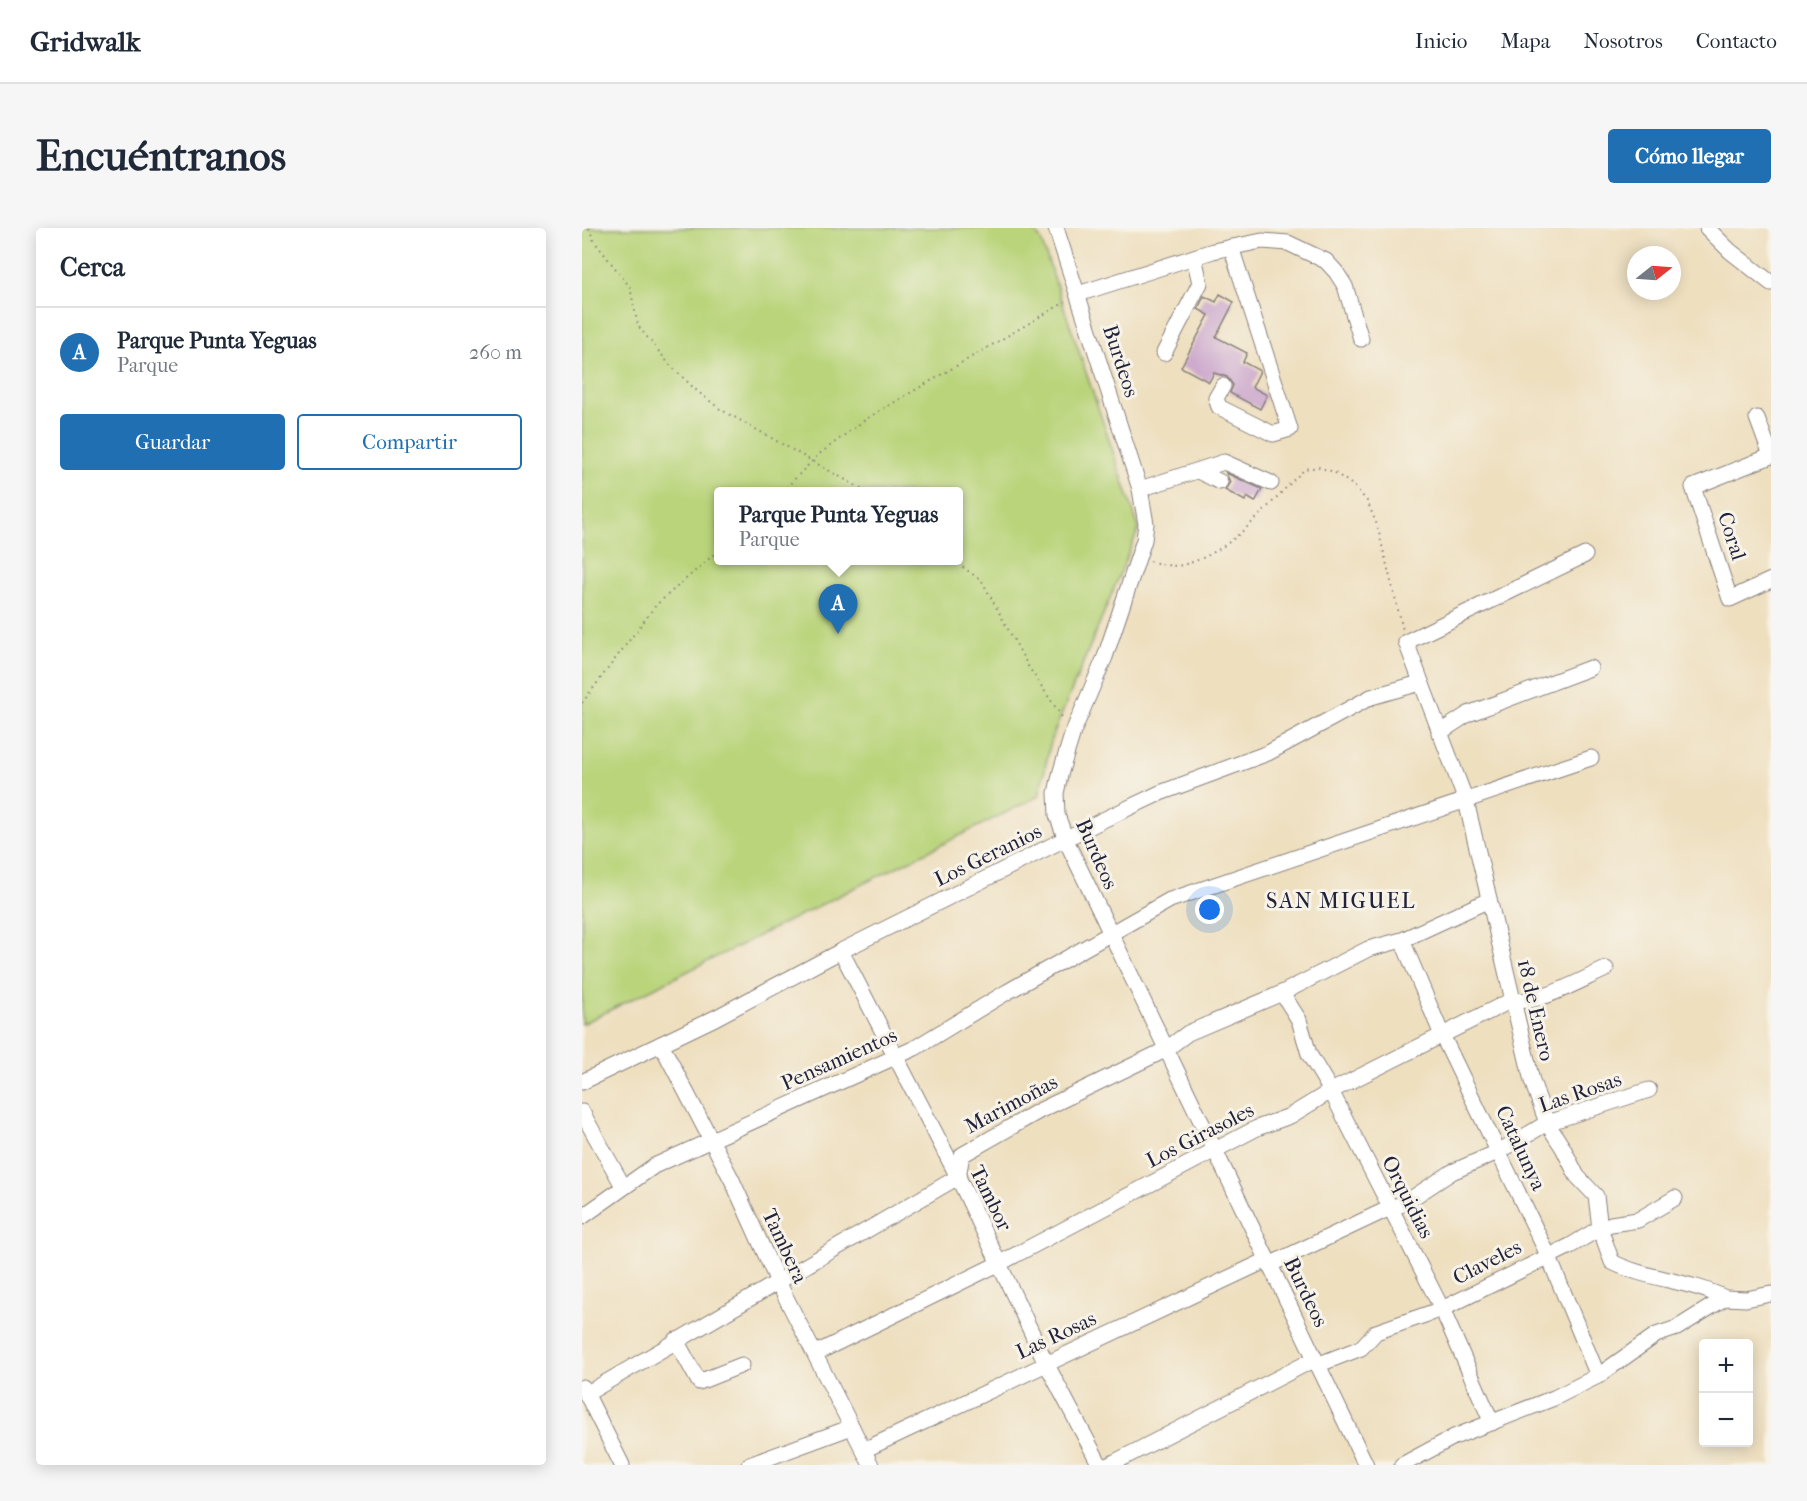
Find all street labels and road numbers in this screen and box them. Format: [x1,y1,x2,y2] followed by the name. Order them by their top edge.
[1098,322,1144,400] street label: Burdeos
[1713,509,1751,563] street label: Coral
[1071,815,1123,893] street label: Burdeos
[931,819,1046,891] street label: Los Geranios
[1513,957,1559,1063] street label: 18 de Enero
[777,1023,901,1095] street label: Pensamientos
[1536,1067,1625,1117] street label: Las Rosas
[961,1069,1062,1138] street label: Marimoñas
[1142,1098,1258,1172] street label: Los Girasoles
[1491,1102,1551,1194] street label: Catalunya
[1377,1152,1439,1243] street label: Orquidias
[965,1161,1017,1235] street label: Tambor
[757,1205,813,1287] street label: Tambera
[1449,1235,1525,1289] street label: Claveles
[1279,1253,1333,1331] street label: Burdeos
[1012,1306,1100,1364] street label: Las Rosas

